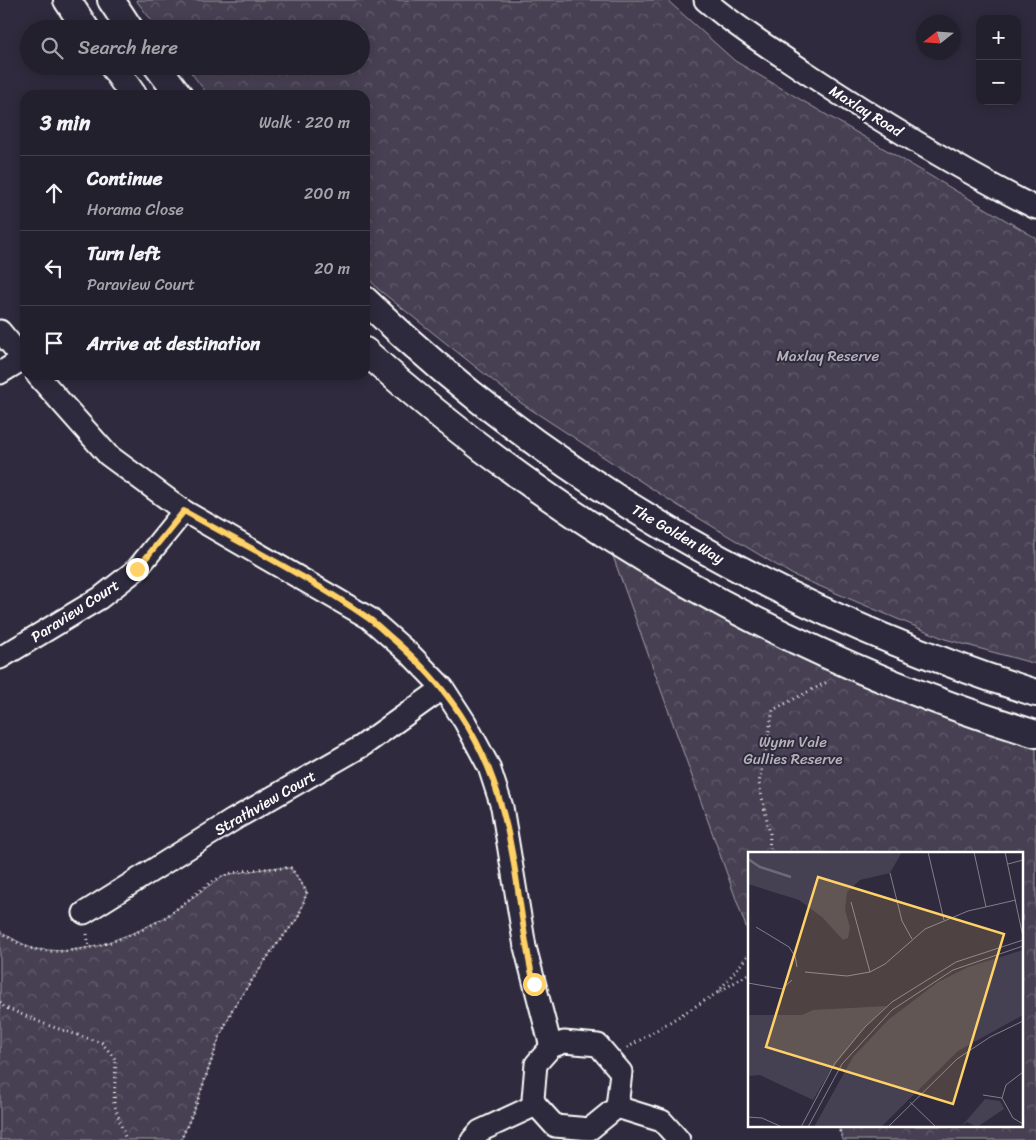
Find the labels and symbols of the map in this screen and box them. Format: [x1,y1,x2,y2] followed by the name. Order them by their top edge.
[916,15,961,60] north arrow
[824,78,909,145] street label: Maxlay Road
[777,343,880,369] park label: Maxlay Reserve
[627,497,729,571] street label: The Golden Way
[126,558,149,581] route end
[26,572,125,649] street label: Paraview Court
[743,729,843,772] park label: Wynn Vale Gullies Reserve
[209,763,321,843] street label: Strathview Court
[748,852,1024,1128] inset map
[523,973,546,996] route start

